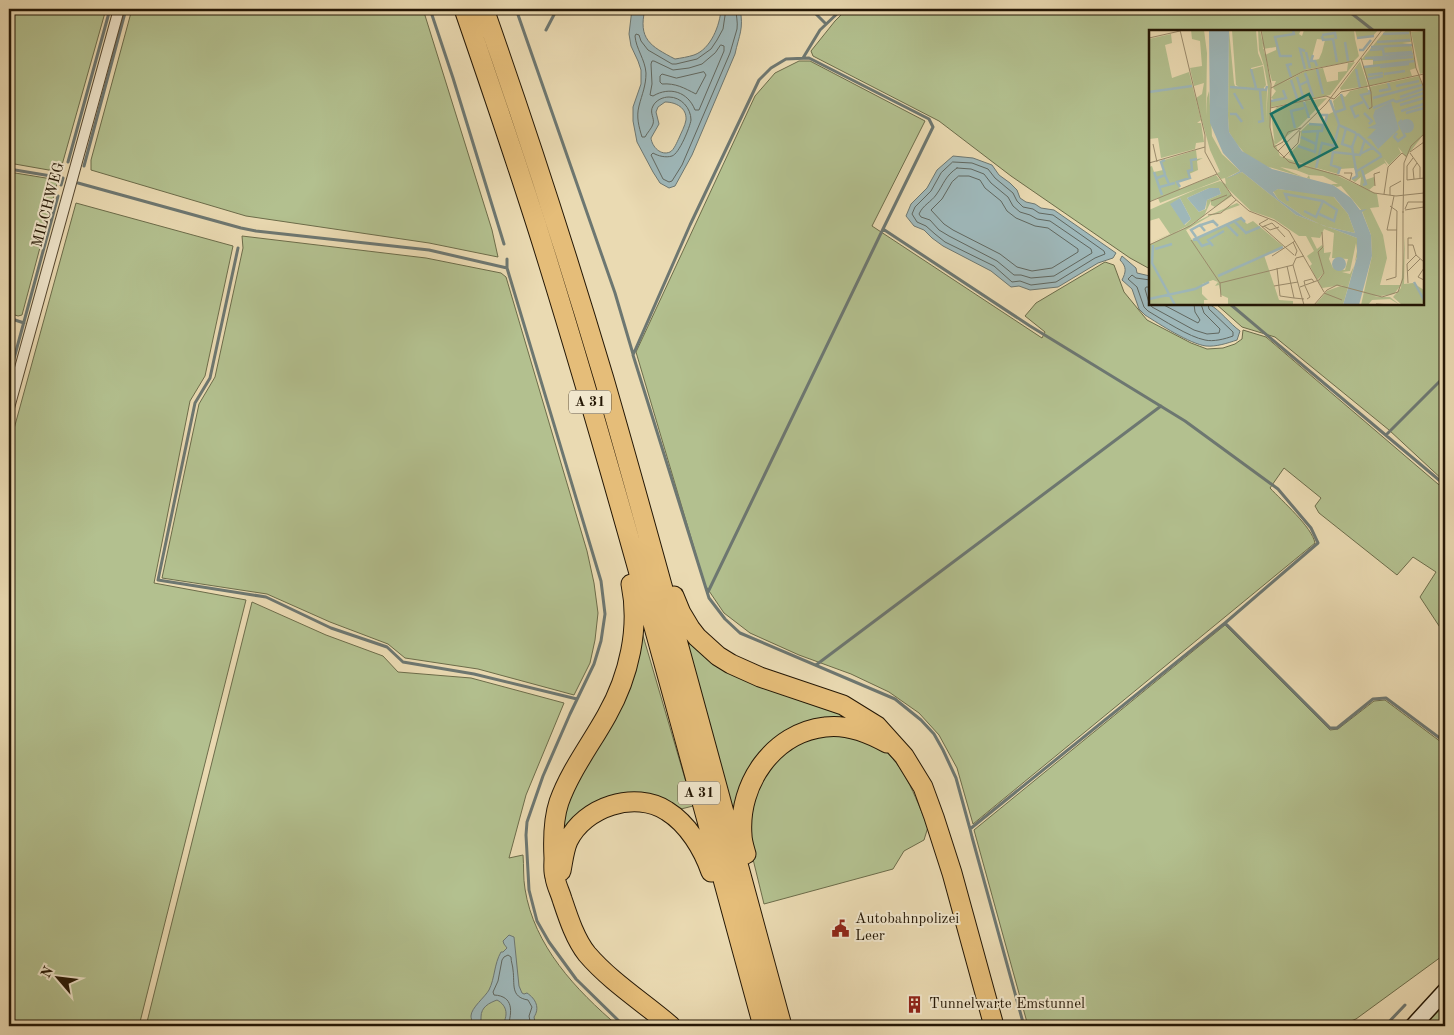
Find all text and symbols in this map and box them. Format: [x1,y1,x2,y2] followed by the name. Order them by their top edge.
[1149,30,1424,305] inset map
[30,161,68,249] street label: MILCHWEG
[569,391,611,414] road number: A 31
[678,781,720,804] road number: A 31
[855,912,959,944] place label: Autobahnpolizei Leer
[831,918,851,938] public building icon: Autobahnpolizei Leer
[32,952,82,1002] north arrow
[39,964,56,980] text: N
[905,994,925,1014] building icon: Tunnelwarte Emstunnel
[929,997,1085,1012] place label: Tunnelwarte Emstunnel

